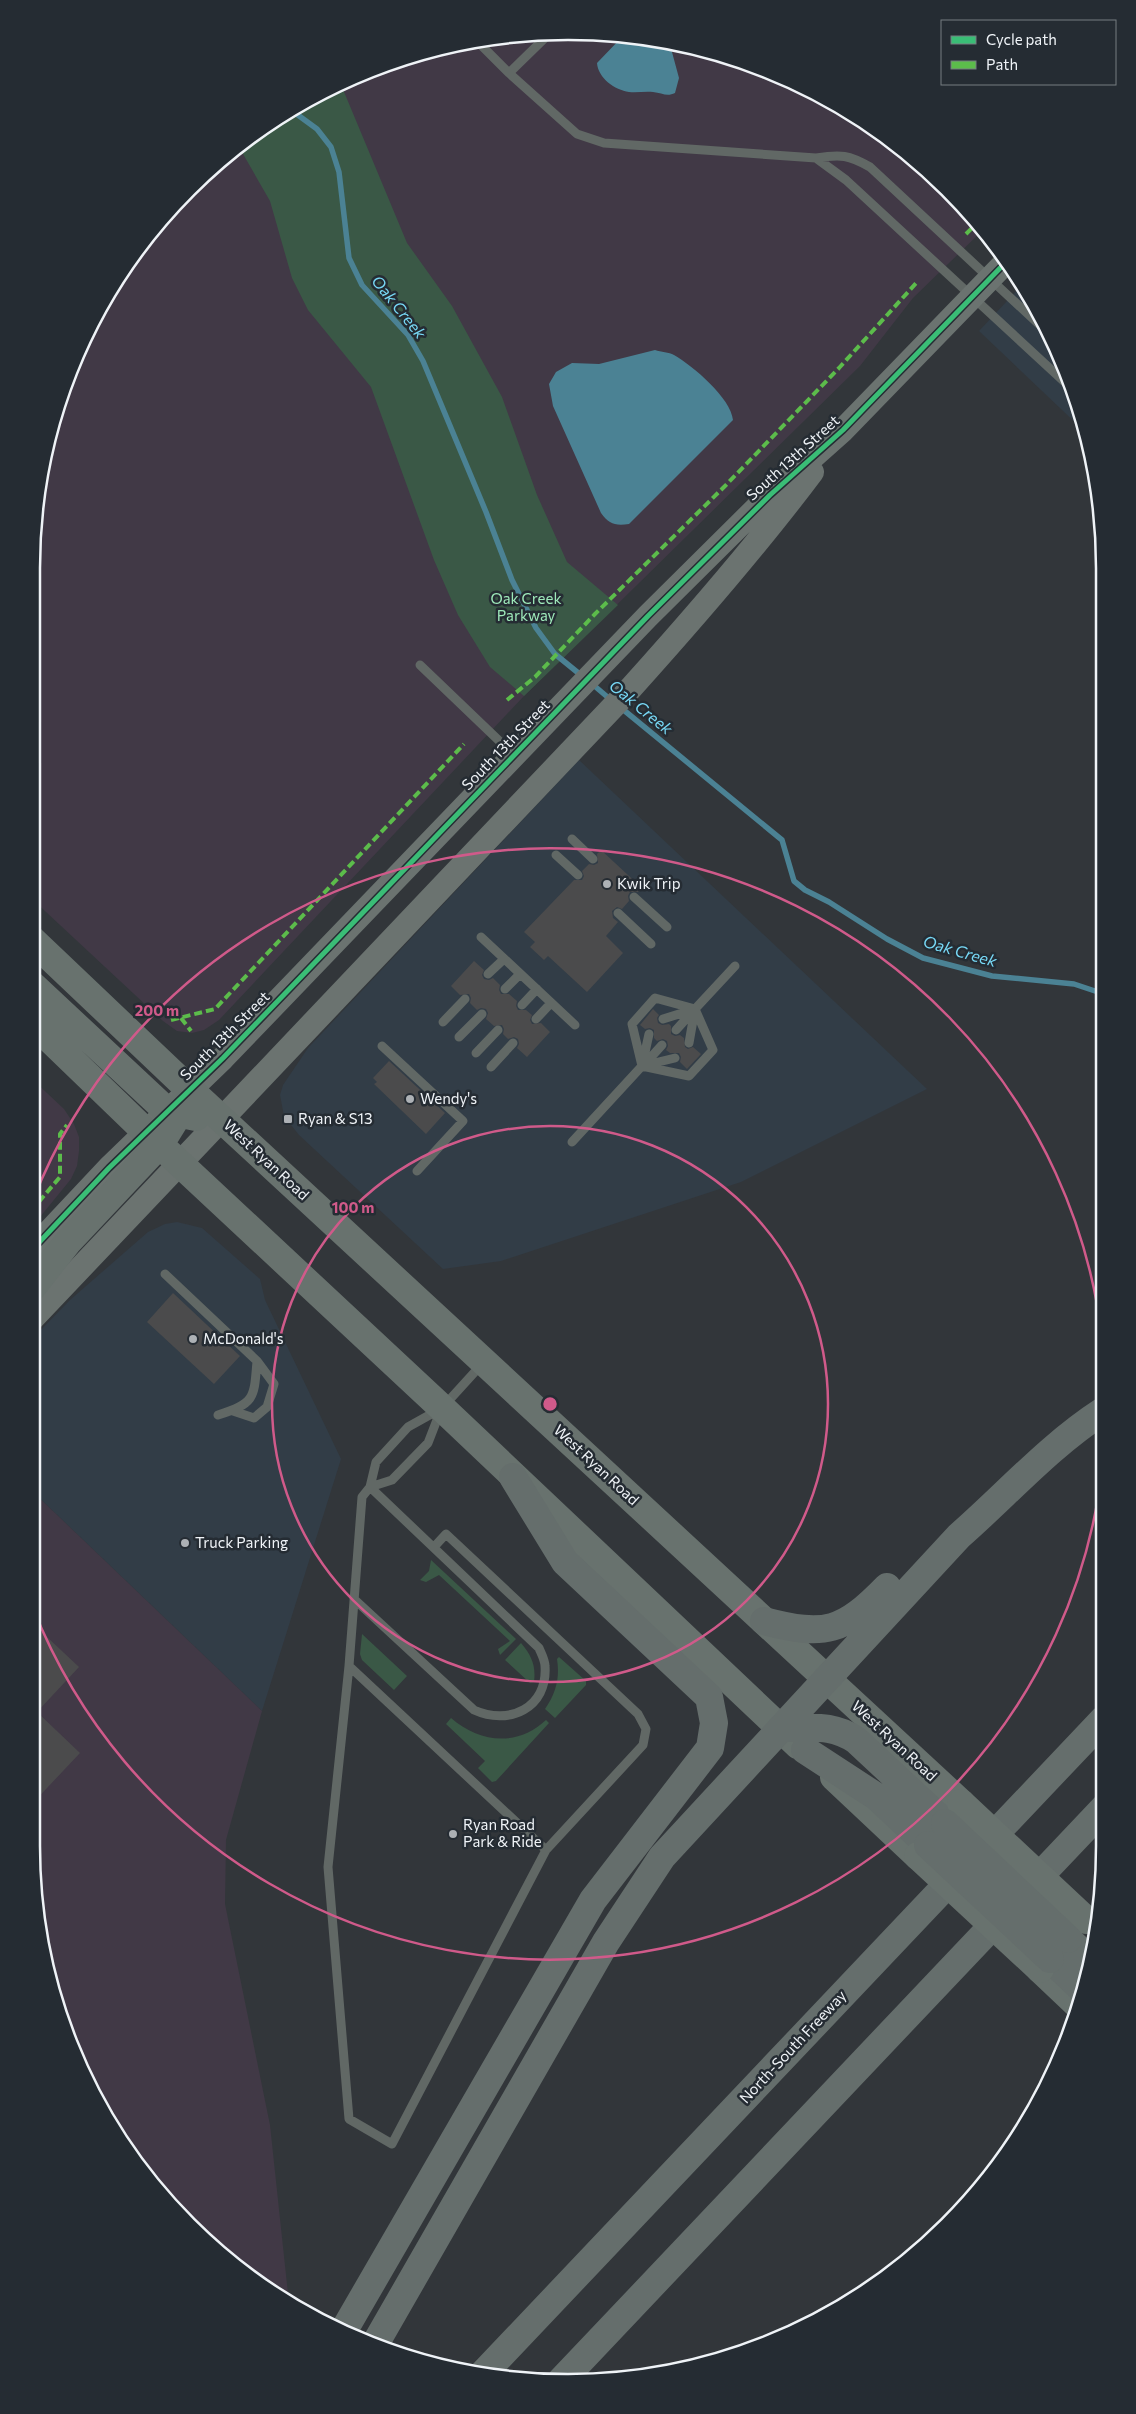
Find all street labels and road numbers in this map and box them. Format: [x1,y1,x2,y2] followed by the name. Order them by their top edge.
[742,411,842,504] street label: South 13th Street
[458,695,553,793] street label: South 13th Street
[176,987,273,1084] street label: South 13th Street
[220,1115,313,1203] street label: West Ryan Road
[550,1420,643,1508] street label: West Ryan Road
[848,1696,941,1784] street label: West Ryan Road
[735,1986,850,2107] street label: North-South Freeway

